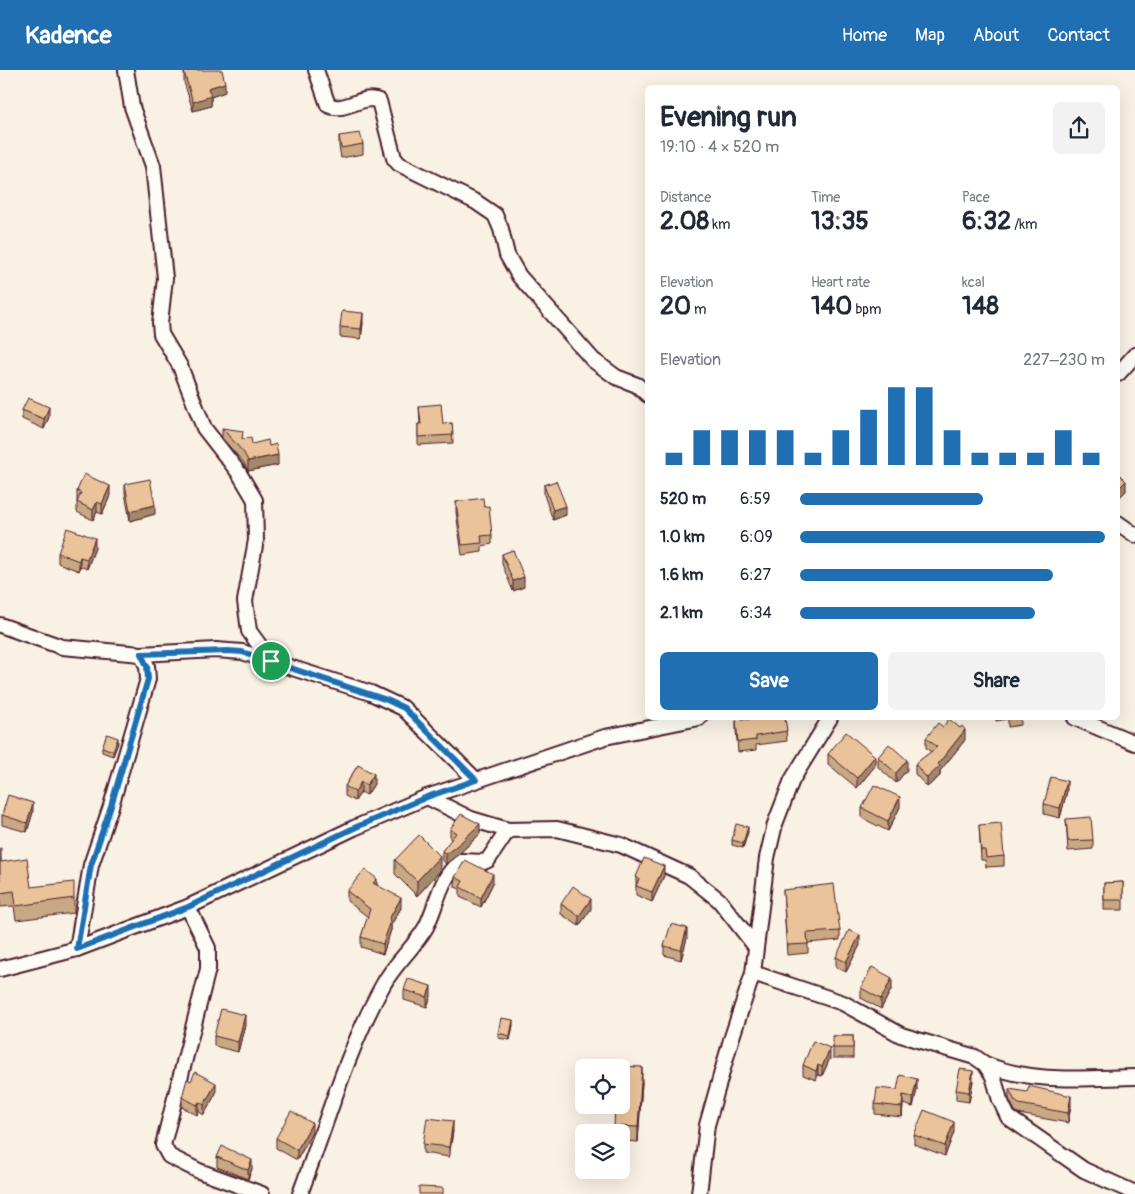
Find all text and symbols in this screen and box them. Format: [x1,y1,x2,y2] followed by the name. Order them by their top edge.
[25,21,112,50] text: Kadence
[842,24,887,47] text: Home
[915,24,945,47] text: Map
[973,24,1019,47] text: About
[1047,24,1110,47] text: Contact
[660,100,797,135] text: Evening run
[1053,102,1105,154] button: share
[660,137,779,157] text: 19:10 · 4 × 520 m
[660,189,711,206] text: Distance
[811,189,840,206] text: Time
[962,189,990,206] text: Pace
[660,206,709,237] text: 2.08
[811,206,869,237] text: 13:35
[962,206,1011,237] text: 6:32
[709,216,730,233] text: km
[1011,216,1038,233] text: /km
[660,274,713,291] text: Elevation
[811,274,870,291] text: Heart rate
[962,274,985,291] text: kcal
[660,291,691,322] text: 20
[811,291,852,322] text: 140
[962,291,999,322] text: 148
[691,301,707,318] text: m
[852,301,881,318] text: bpm
[660,350,721,370] text: Elevation
[1023,350,1105,370] text: 227–230 m
[660,489,706,509] text: 520 m
[740,489,771,509] text: 6:59
[660,527,705,547] text: 1.0 km
[740,527,773,547] text: 6:09
[660,565,703,585] text: 1.6 km
[740,565,771,585] text: 6:27
[660,603,703,623] text: 2.1 km
[740,603,772,623] text: 6:34
[250,640,292,682] pin
[257,647,285,675] icon: arrive
[660,652,878,710] button: Save
[888,652,1105,710] button: Share
[575,1059,630,1179] map controls
[575,1059,630,1114] button: locate
[575,1124,630,1179] button: layers

